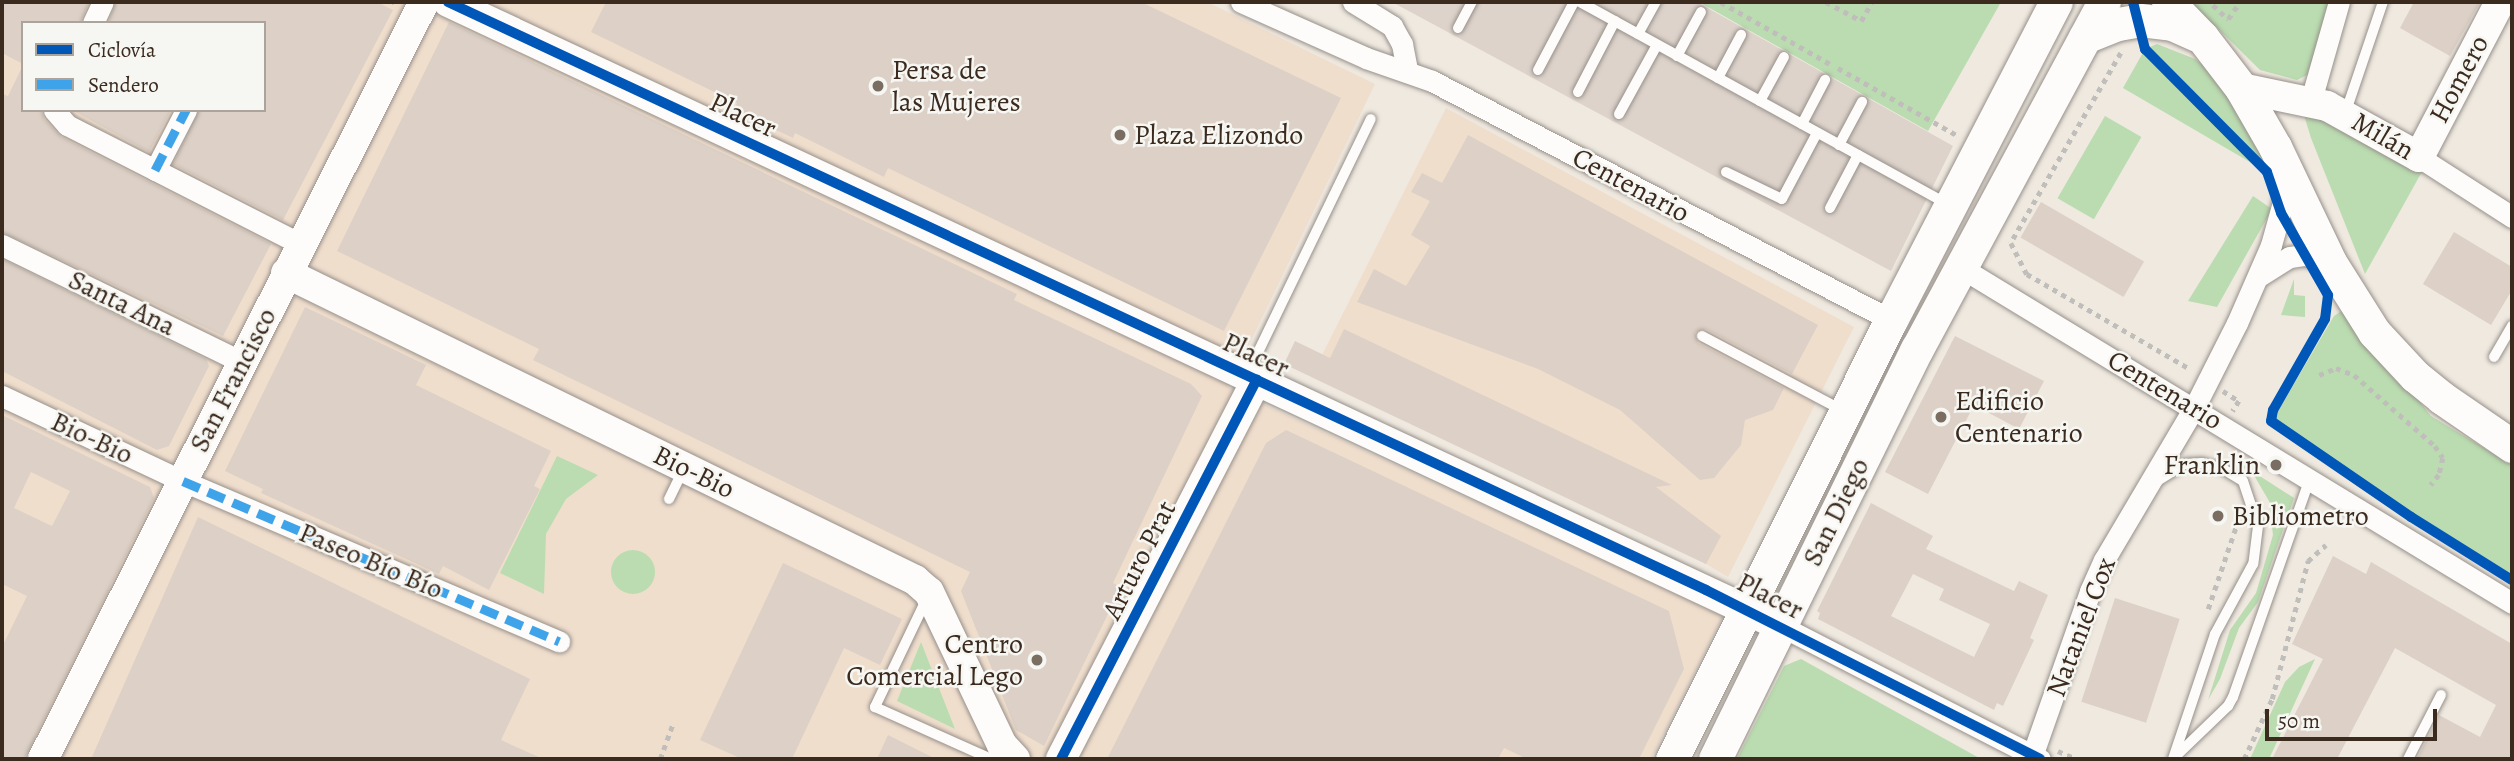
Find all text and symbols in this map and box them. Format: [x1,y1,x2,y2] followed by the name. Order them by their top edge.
[21,21,266,112] legend
[2422,29,2496,129] street label: Homero
[88,36,156,64] text: Ciclovía
[892,53,1021,119] place label: Persa de las Mujeres
[88,71,159,99] text: Sendero
[870,78,886,94] marker: Persa de las Mujeres
[704,85,782,145] street label: Placer
[2346,105,2420,167] street label: Milán
[1134,118,1303,152] place label: Plaza Elizondo
[1112,127,1128,143] marker: Plaza Elizondo
[1567,140,1695,230] street label: Centenario
[63,263,181,343] street label: Santa Ana
[182,302,284,458] street label: San Francisco
[1217,325,1295,385] street label: Placer
[2102,343,2228,437] street label: Centenario
[1955,384,2083,450] place label: Edificio Centenario
[46,405,138,471] street label: Bio-Bio
[1933,409,1949,425] marker: Edificio Centenario
[648,438,740,506] street label: Bio-Bio
[2163,448,2260,482] place label: Franklin
[1795,452,1877,572] street label: San Diego
[2266,455,2286,475] marker: Franklin
[1095,495,1183,625] street label: Arturo Prat
[2232,499,2369,533] place label: Bibliometro
[2210,508,2226,524] marker: Bibliometro
[294,516,448,606] street label: Paseo Bío Bío
[2039,552,2123,702] street label: Nataniel Cox
[1731,565,1809,627] street label: Placer
[846,627,1023,693] place label: Centro Comercial Lego
[1029,652,1045,668] marker: Centro Comercial Lego
[2269,694,2440,738] scale bar
[2278,707,2320,735] text: 50 m

